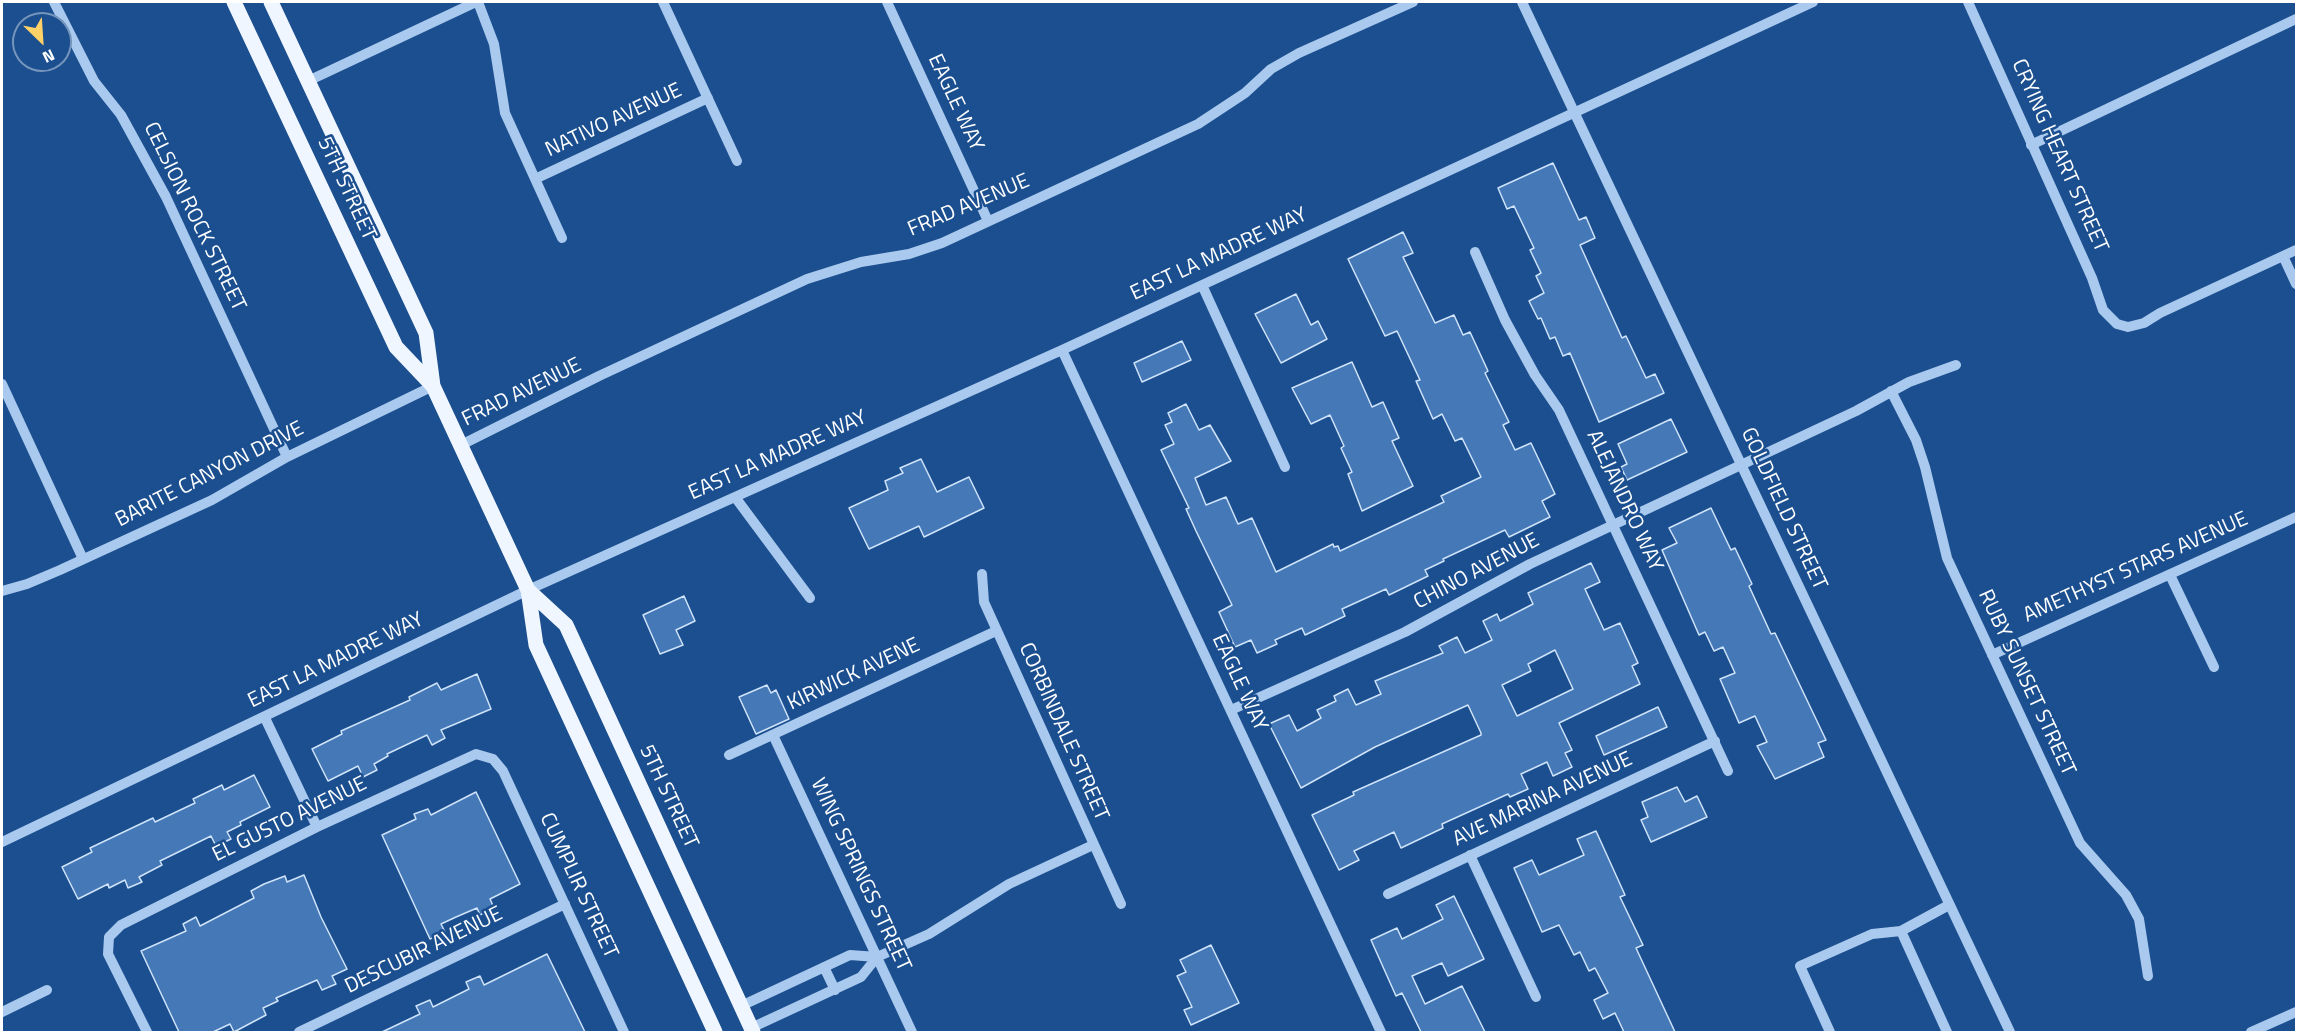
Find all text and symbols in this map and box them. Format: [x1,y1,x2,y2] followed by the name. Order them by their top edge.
[12,12,72,72] north arrow
[39,43,59,70] text: N
[922,51,988,155] street label: EAGLE WAY
[2005,56,2113,256] street label: CRYING HEART STREET
[542,78,686,164] street label: NATIVO AVENUE
[137,119,251,315] street label: CELSION ROCK STREET
[311,133,381,245] street label: 5TH STREET
[904,169,1034,243] street label: FRAD AVENUE
[1127,203,1311,307] street label: EAST LA MADRE WAY
[458,353,586,433] street label: FRAD AVENUE
[685,405,871,507] street label: EAST LA MADRE WAY
[112,417,308,533] street label: BARITE CANYON DRIVE
[1734,424,1832,594] street label: GOLDFIELD STREET
[1580,426,1668,576] street label: ALEJANDRO WAY
[2020,507,2252,629] street label: AMETHYST STARS AVENUE
[1410,528,1544,616] street label: CHINO AVENUE
[1972,586,2080,780] street label: RUBY SUNSET STREET
[244,608,428,714] street label: EAST LA MADRE WAY
[1206,631,1272,735] street label: EAGLE WAY
[784,633,924,717] street label: KIRWICK AVENE
[1012,639,1114,825] street label: CORBINDALE STREET
[633,741,703,853] street label: 5TH STREET
[1449,747,1637,853] street label: AVE MARINA AVENUE
[209,772,371,868] street label: EL GUSTO AVENUE
[804,774,916,976] street label: WING SPRINGS STREET
[533,809,623,963] street label: CUMPLIR STREET
[341,902,507,1000] street label: DESCUBIR AVENUE

